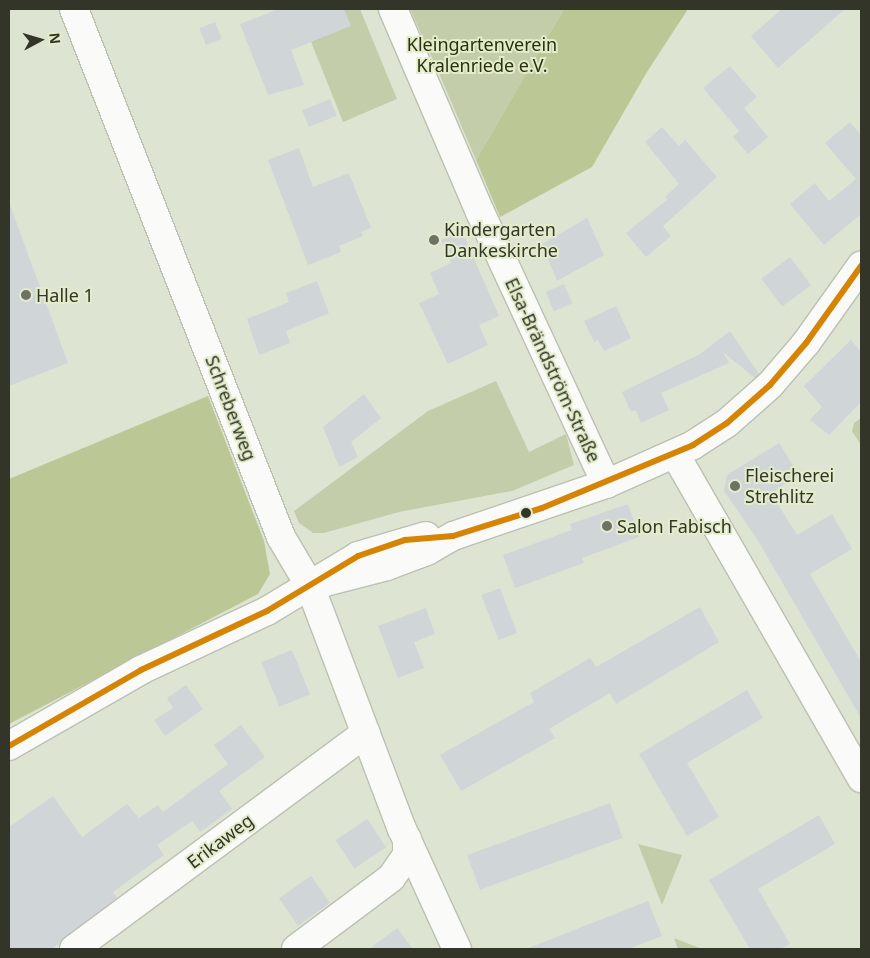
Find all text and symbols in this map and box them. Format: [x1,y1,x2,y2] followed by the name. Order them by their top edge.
[15,15,65,65] north arrow
[45,32,65,45] text: N
[407,34,557,76] park label: Kleingartenverein Kralenriede e.V.
[444,219,558,262] place label: Kindergarten Dankeskirche
[428,234,440,246] marker: Kindergarten Dankeskirche
[501,274,605,466] street label: Elsa-Brändström-Straße
[36,284,94,306] place label: Halle 1
[20,289,32,301] marker: Halle 1
[201,352,261,464] street label: Schreberweg
[745,465,834,508] place label: Fleischerei Strehlitz
[729,480,741,492] marker: Fleischerei Strehlitz
[521,508,531,518] unlabelled marker
[617,515,732,537] place label: Salon Fabisch
[601,520,613,532] marker: Salon Fabisch
[183,809,257,873] street label: Erikaweg

